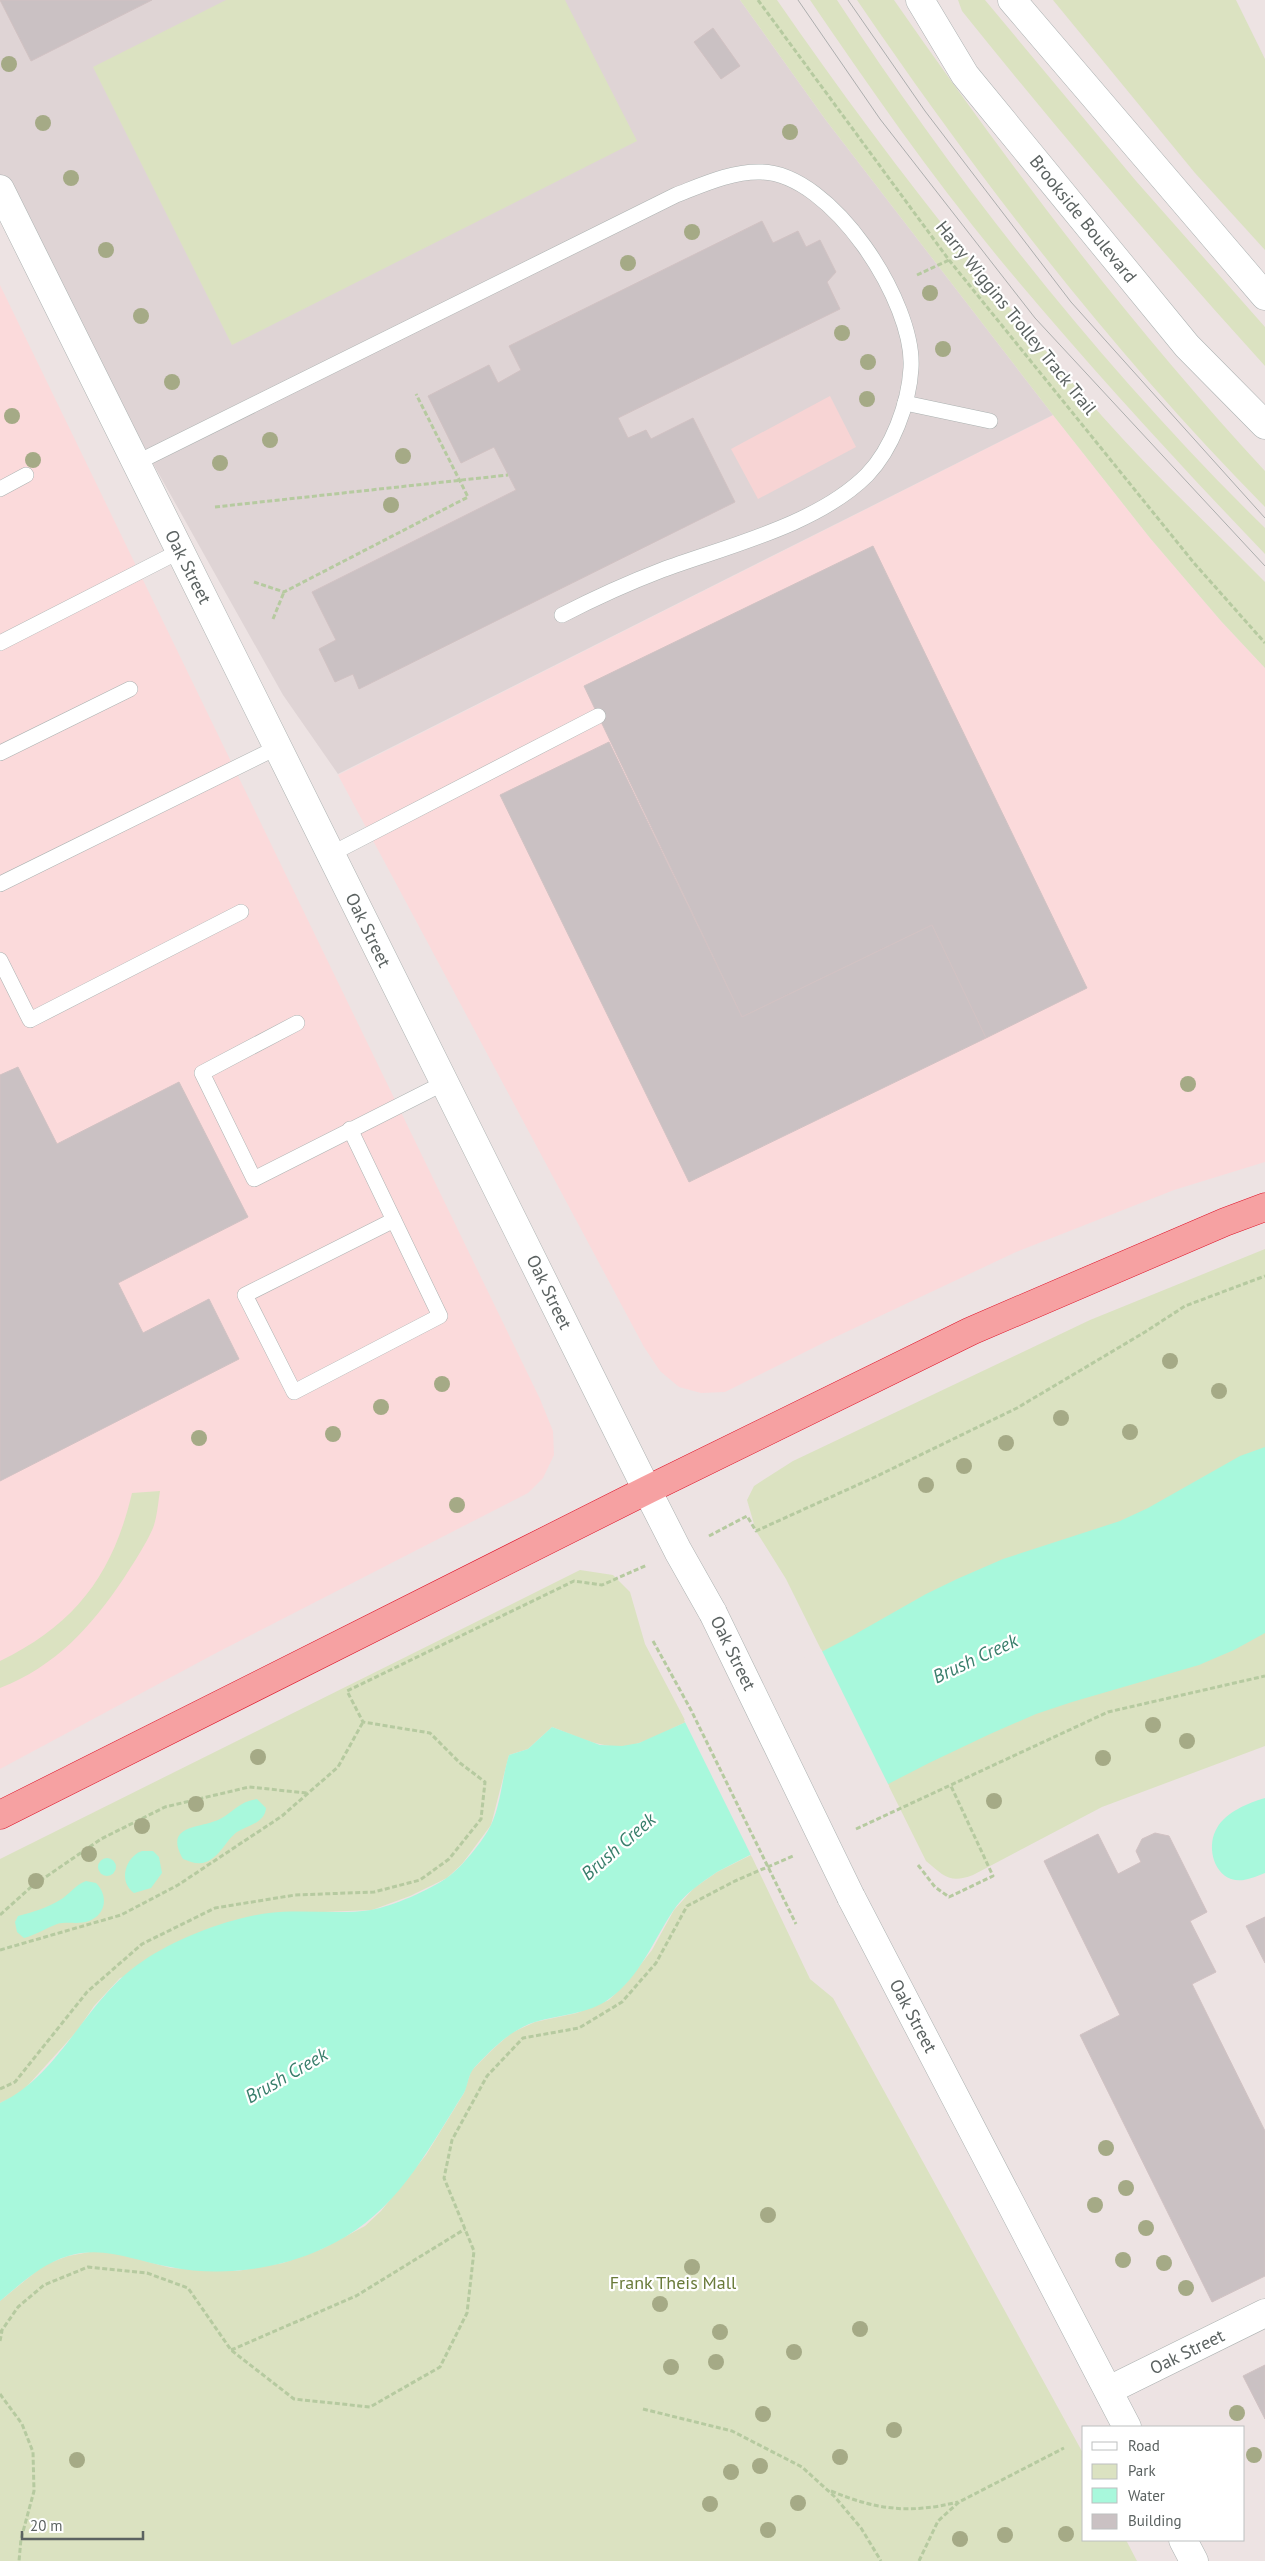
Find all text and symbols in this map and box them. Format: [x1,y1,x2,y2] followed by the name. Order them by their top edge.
[1025,150,1142,287] street label: Brookside Boulevard
[931,216,1102,420] street label: Harry Wiggins Trolley Track Trail
[160,526,217,608] street label: Oak Street
[341,889,396,971] street label: Oak Street
[522,1251,577,1333] street label: Oak Street
[706,1612,761,1694] street label: Oak Street
[929,1627,1023,1688] water label: Brush Creek
[576,1806,661,1885] water label: Brush Creek
[884,1975,942,2057] street label: Oak Street
[240,2041,333,2108] water label: Brush Creek
[610,2271,737,2294] park label: Frank Theis Mall
[1146,2324,1228,2379] street label: Oak Street
[1082,2426,1245,2541] legend
[1128,2436,1160,2455] text: Road
[1128,2461,1156,2480] text: Park
[1128,2486,1165,2505] text: Water
[22,2508,144,2540] scale bar
[1128,2511,1182,2530] text: Building
[30,2516,63,2535] text: 20 m

